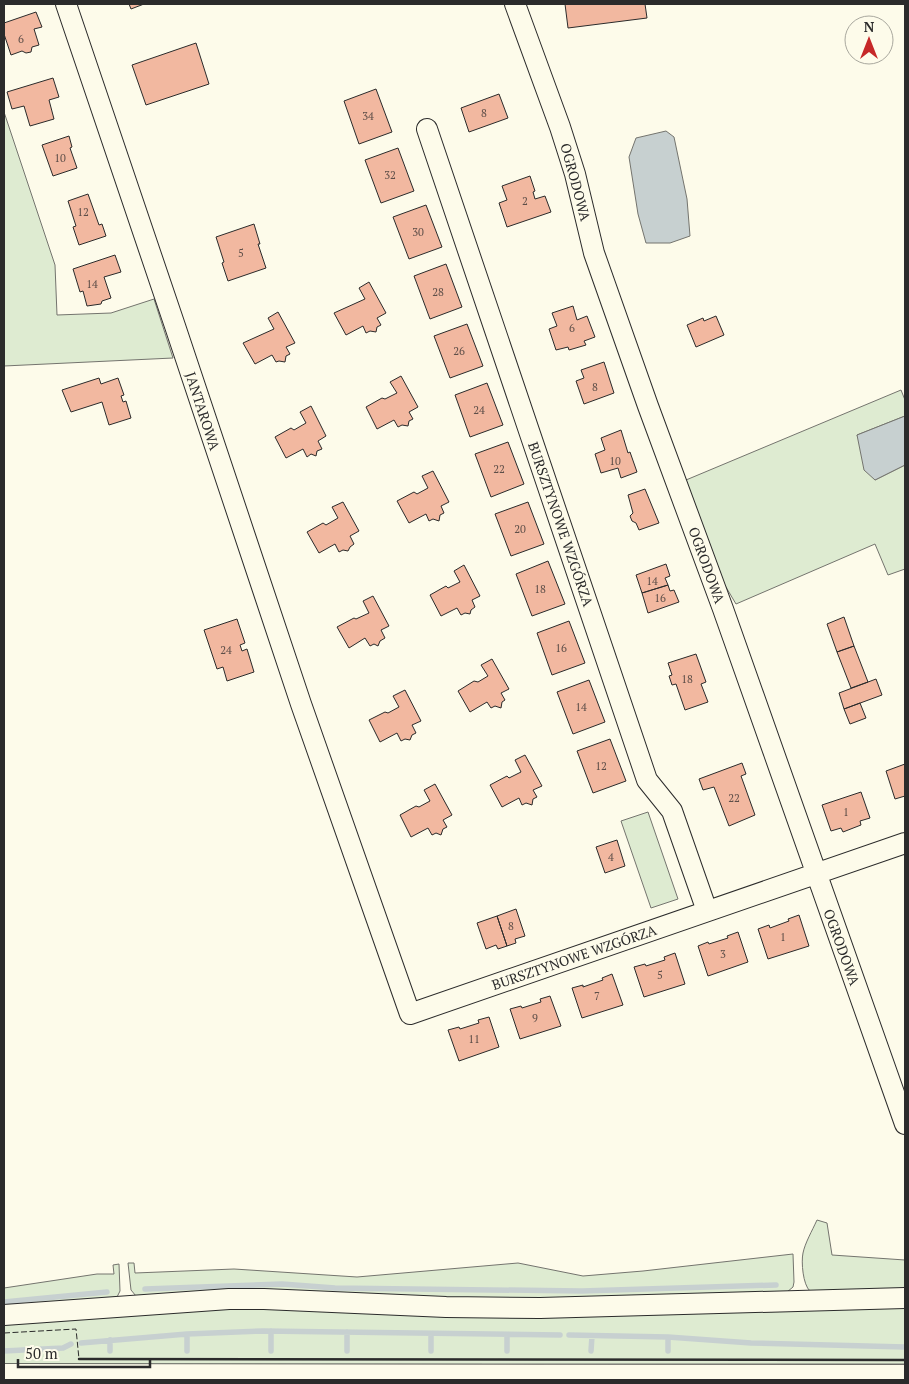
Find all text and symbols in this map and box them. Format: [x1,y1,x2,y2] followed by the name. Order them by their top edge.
[844,15,894,65] north arrow
[864,17,875,36] text: N
[18,32,24,46] house number: 6
[481,106,487,120] house number: 8
[362,109,374,123] house number: 34
[556,141,596,224] street label: OGRODOWA
[54,151,66,165] house number: 10
[384,168,396,182] house number: 32
[522,194,528,208] house number: 2
[77,205,89,219] house number: 12
[412,225,424,239] house number: 30
[238,246,244,260] house number: 5
[86,277,98,291] house number: 14
[432,285,444,299] house number: 28
[569,321,575,335] house number: 6
[453,344,465,358] house number: 26
[181,369,225,453] street label: JANTAROWA
[592,380,598,394] house number: 8
[473,403,485,417] house number: 24
[524,439,598,609] street label: BURSZTYNOWE WZGÓRZA
[609,454,621,468] house number: 10
[493,462,505,476] house number: 22
[514,522,526,536] house number: 20
[684,524,730,606] street label: OGRODOWA
[646,574,658,588] house number: 14
[534,582,546,596] house number: 18
[654,591,666,605] house number: 16
[555,641,567,655] house number: 16
[220,643,232,657] house number: 24
[681,672,693,686] house number: 18
[575,700,587,714] house number: 14
[595,759,607,773] house number: 12
[728,791,740,805] house number: 22
[843,805,849,819] house number: 1
[608,850,614,864] house number: 4
[819,906,865,988] street label: OGRODOWA
[508,919,514,933] house number: 8
[489,920,659,994] street label: BURSZTYNOWE WZGÓRZA
[780,930,786,944] house number: 1
[720,947,726,961] house number: 3
[657,968,663,982] house number: 5
[594,989,600,1003] house number: 7
[532,1011,538,1025] house number: 9
[468,1032,480,1046] house number: 11
[18,1336,150,1368] scale bar
[25,1343,58,1363] text: 50 m

